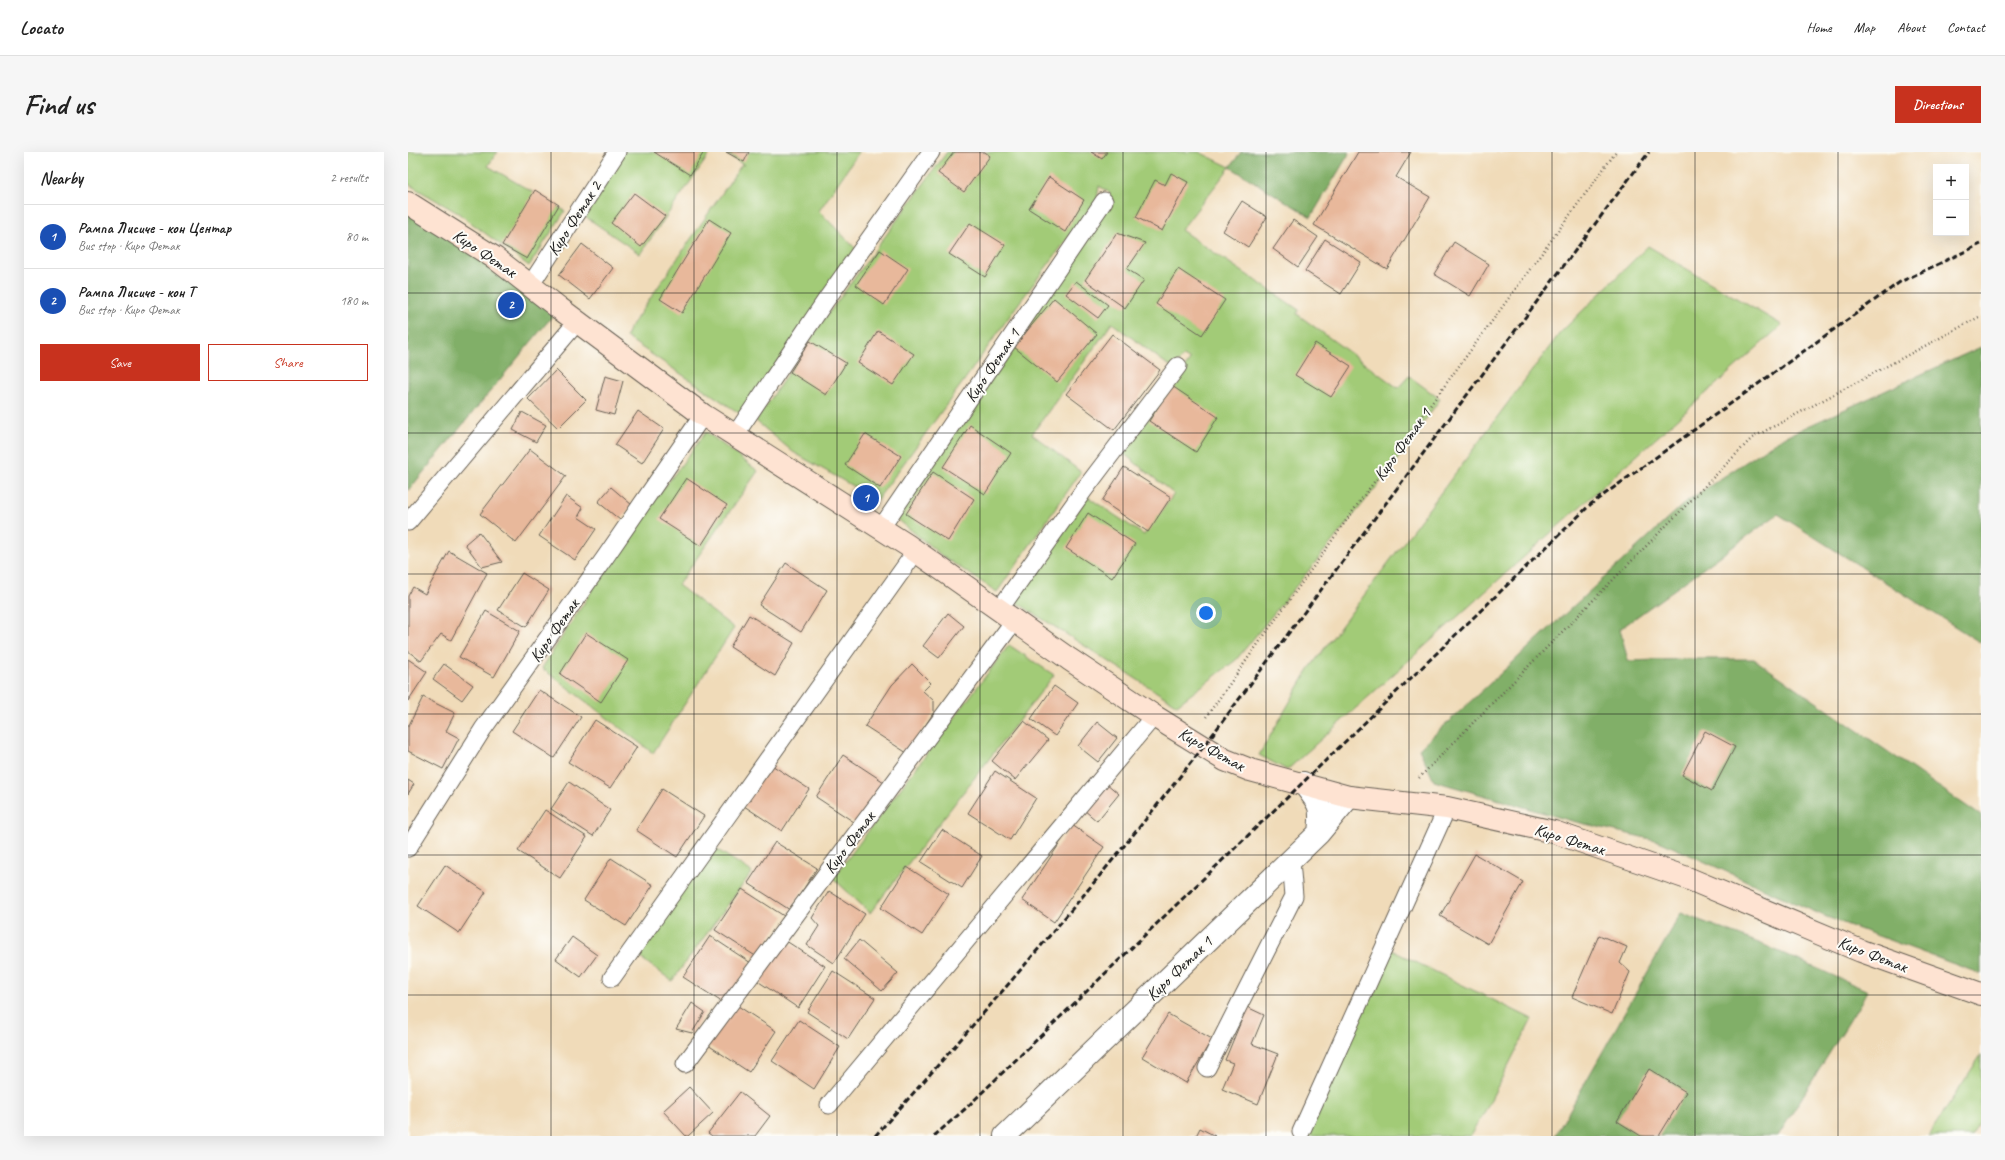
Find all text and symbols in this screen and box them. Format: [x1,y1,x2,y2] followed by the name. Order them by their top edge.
[20,16,63,40] text: Locato
[1806,19,1832,36] text: Home
[1854,19,1875,36] text: Map
[1897,19,1925,36] text: About
[1947,19,1985,36] text: Contact
[1895,86,1981,123] button: Directions
[24,87,94,122] text: Find us
[1933,164,1969,236] map controls
[1933,164,1969,200] button: +
[40,168,83,189] text: Nearby
[330,170,368,186] text: 2 results
[543,176,607,259] street label: Киро Фетак 2
[1933,200,1969,236] button: −
[78,219,231,238] text: Рампа Лисиче - кон Центар
[449,224,522,283] street label: Киро Фетак
[50,229,56,245] text: 1
[346,229,368,245] text: 80 m
[78,238,180,254] text: Bus stop · Киро Фетак
[78,283,195,302] text: Рампа Лисиче - кон Т
[498,290,524,320] pin: 2
[50,293,56,309] text: 2
[340,293,368,309] text: 180 m
[78,302,180,318] text: Bus stop · Киро Фетак
[960,323,1025,406] street label: Киро Фетак 1
[40,344,200,381] button: Save
[208,344,368,381] button: Share
[1369,403,1437,485] street label: Киро Фетак 1
[853,483,879,513] pin: 1
[525,593,585,666] street label: Киро Фетак
[1196,603,1216,623] your location
[1175,723,1250,777] street label: Киро Фетак
[819,806,881,878] street label: Киро Фетак
[1532,819,1609,861] street label: Киро Фетак
[1142,931,1218,1005] street label: Киро Фетак 1
[1835,932,1912,978] street label: Киро Фетак

